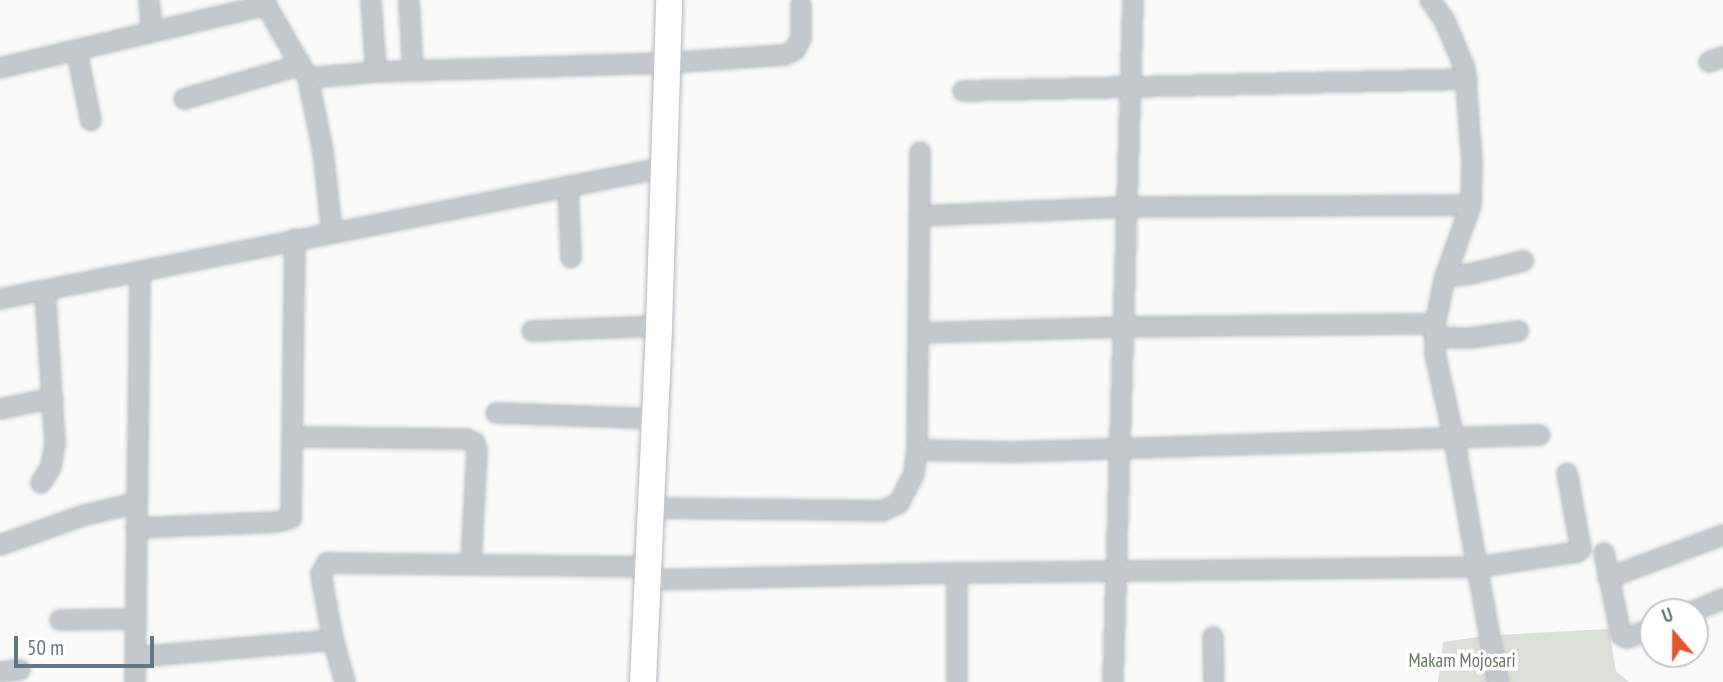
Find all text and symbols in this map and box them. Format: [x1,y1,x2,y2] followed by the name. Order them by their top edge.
[1639,598,1709,668] north arrow
[1659,602,1676,628] text: U
[18,622,158,666] scale bar
[27,634,64,661] text: 50 m
[1408,650,1516,672] park label: Makam Mojosari

